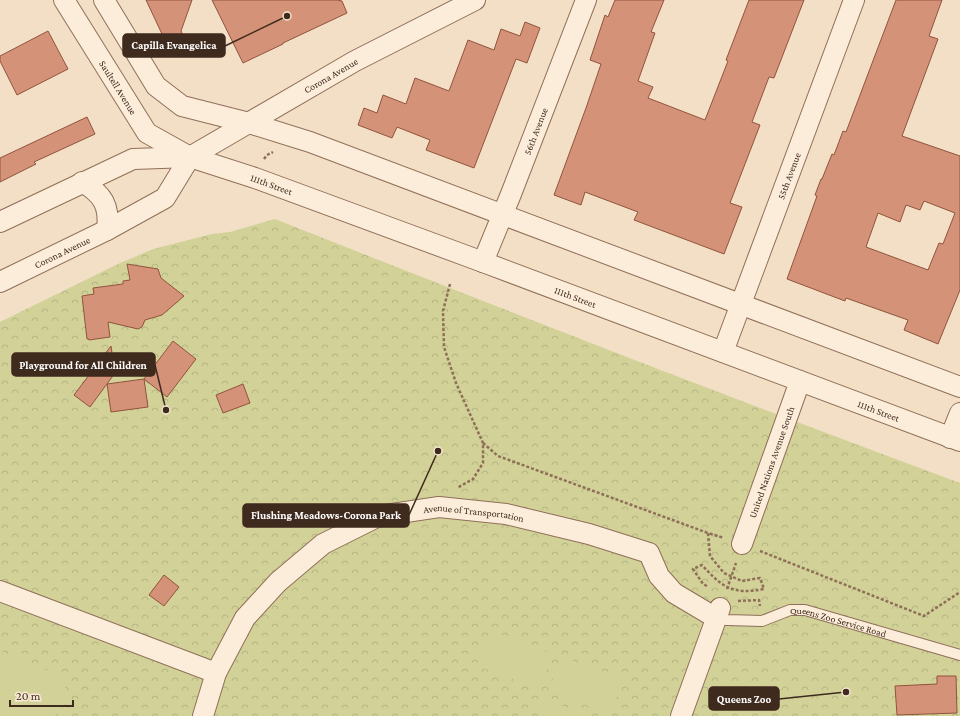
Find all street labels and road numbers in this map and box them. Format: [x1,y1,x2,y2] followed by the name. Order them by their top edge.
[302,55,360,96] street label: Corona Avenue
[97,59,139,117] street label: Saultell Avenue
[522,105,550,156] street label: 56th Avenue
[775,150,803,201] street label: 55th Avenue
[249,172,295,198] street label: 111th Street
[33,234,92,270] street label: Corona Avenue
[553,284,598,310] street label: 111th Street
[856,398,902,424] street label: 111th Street
[747,404,797,519] street label: United Nations Avenue South
[422,502,526,524] street label: Avenue of Transportation
[790,605,888,640] street label: Queens Zoo Service Road

